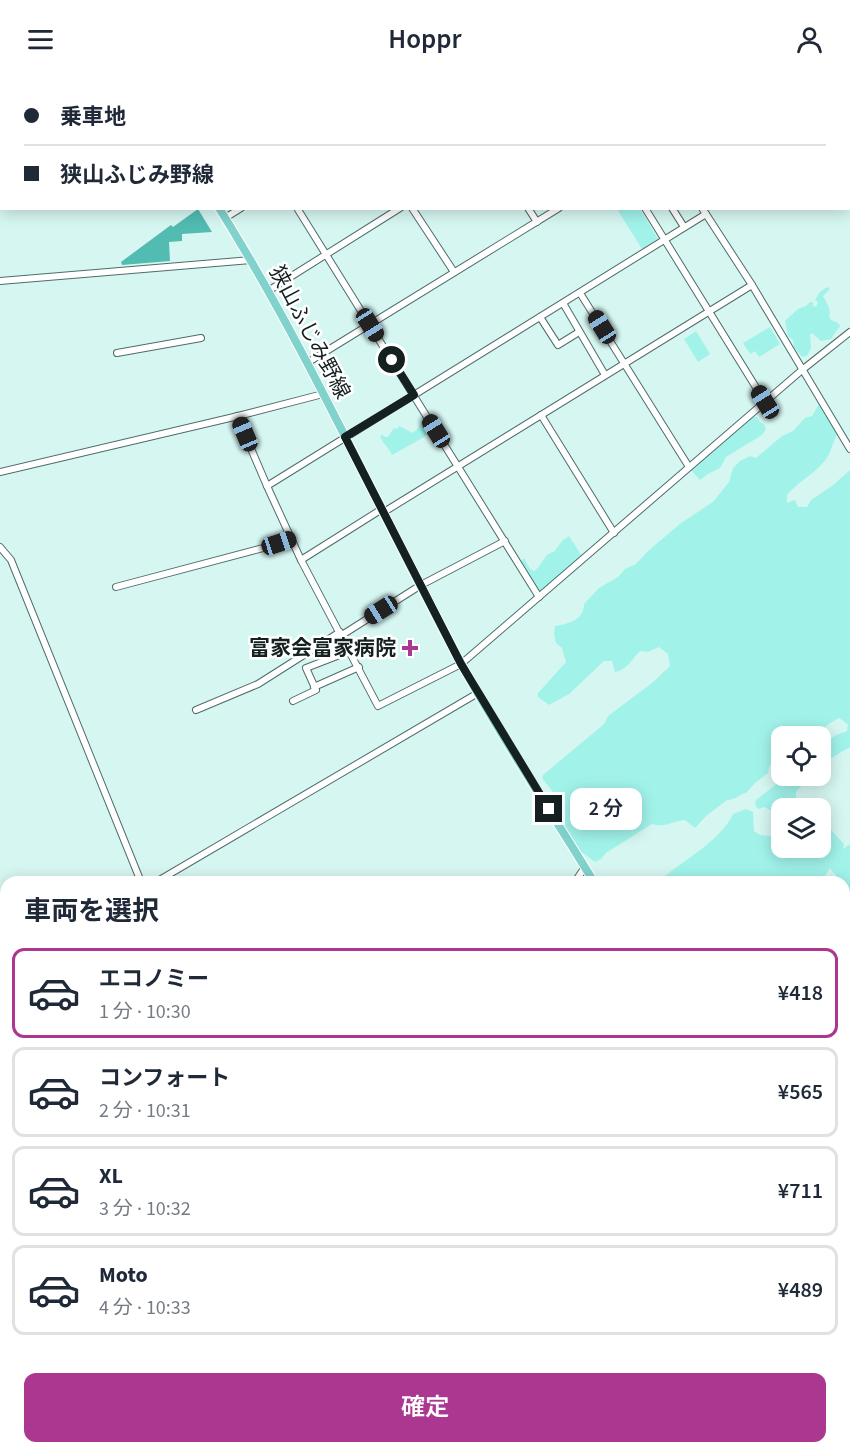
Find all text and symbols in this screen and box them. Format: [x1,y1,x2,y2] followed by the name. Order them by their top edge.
[388,20,462,59] text: Hoppr
[24,23,57,56] icon: menu
[793,23,826,56] icon: person
[60,101,126,133] text: 乗車地
[60,159,214,191] text: 狭山ふじみ野線
[262,260,358,404] street label: 狭山ふじみ野線
[353,305,387,345] car
[585,307,619,347] car
[378,346,405,373] route start
[748,382,782,422] car
[419,411,453,451] car
[230,414,260,454] car
[259,529,299,557] car
[361,593,401,627] car
[249,633,396,663] place label: 富家会富家病院
[401,639,419,657] marker: 富家会富家病院
[771,726,831,858] map controls
[771,726,831,786] button: locate
[570,788,642,830] callout: 2 分
[535,795,562,822] route end
[589,795,623,823] text: 2 分
[771,798,831,858] button: layers
[24,892,159,931] text: 車両を選択
[99,963,209,995] text: エコノミー
[27,966,81,1020] icon: car
[778,977,823,1009] text: ¥418
[99,998,191,1026] text: 1 分 · 10:30
[99,1062,230,1094] text: コンフォート
[27,1065,81,1119] icon: car
[778,1076,823,1108] text: ¥565
[99,1097,191,1125] text: 2 分 · 10:31
[99,1160,123,1192] text: XL
[27,1164,81,1218] icon: car
[778,1175,823,1207] text: ¥711
[99,1195,191,1223] text: 3 分 · 10:32
[99,1259,148,1291] text: Moto
[27,1263,81,1317] icon: car
[778,1274,823,1306] text: ¥489
[99,1294,191,1322] text: 4 分 · 10:33
[24,1373,826,1442] button: 確定

